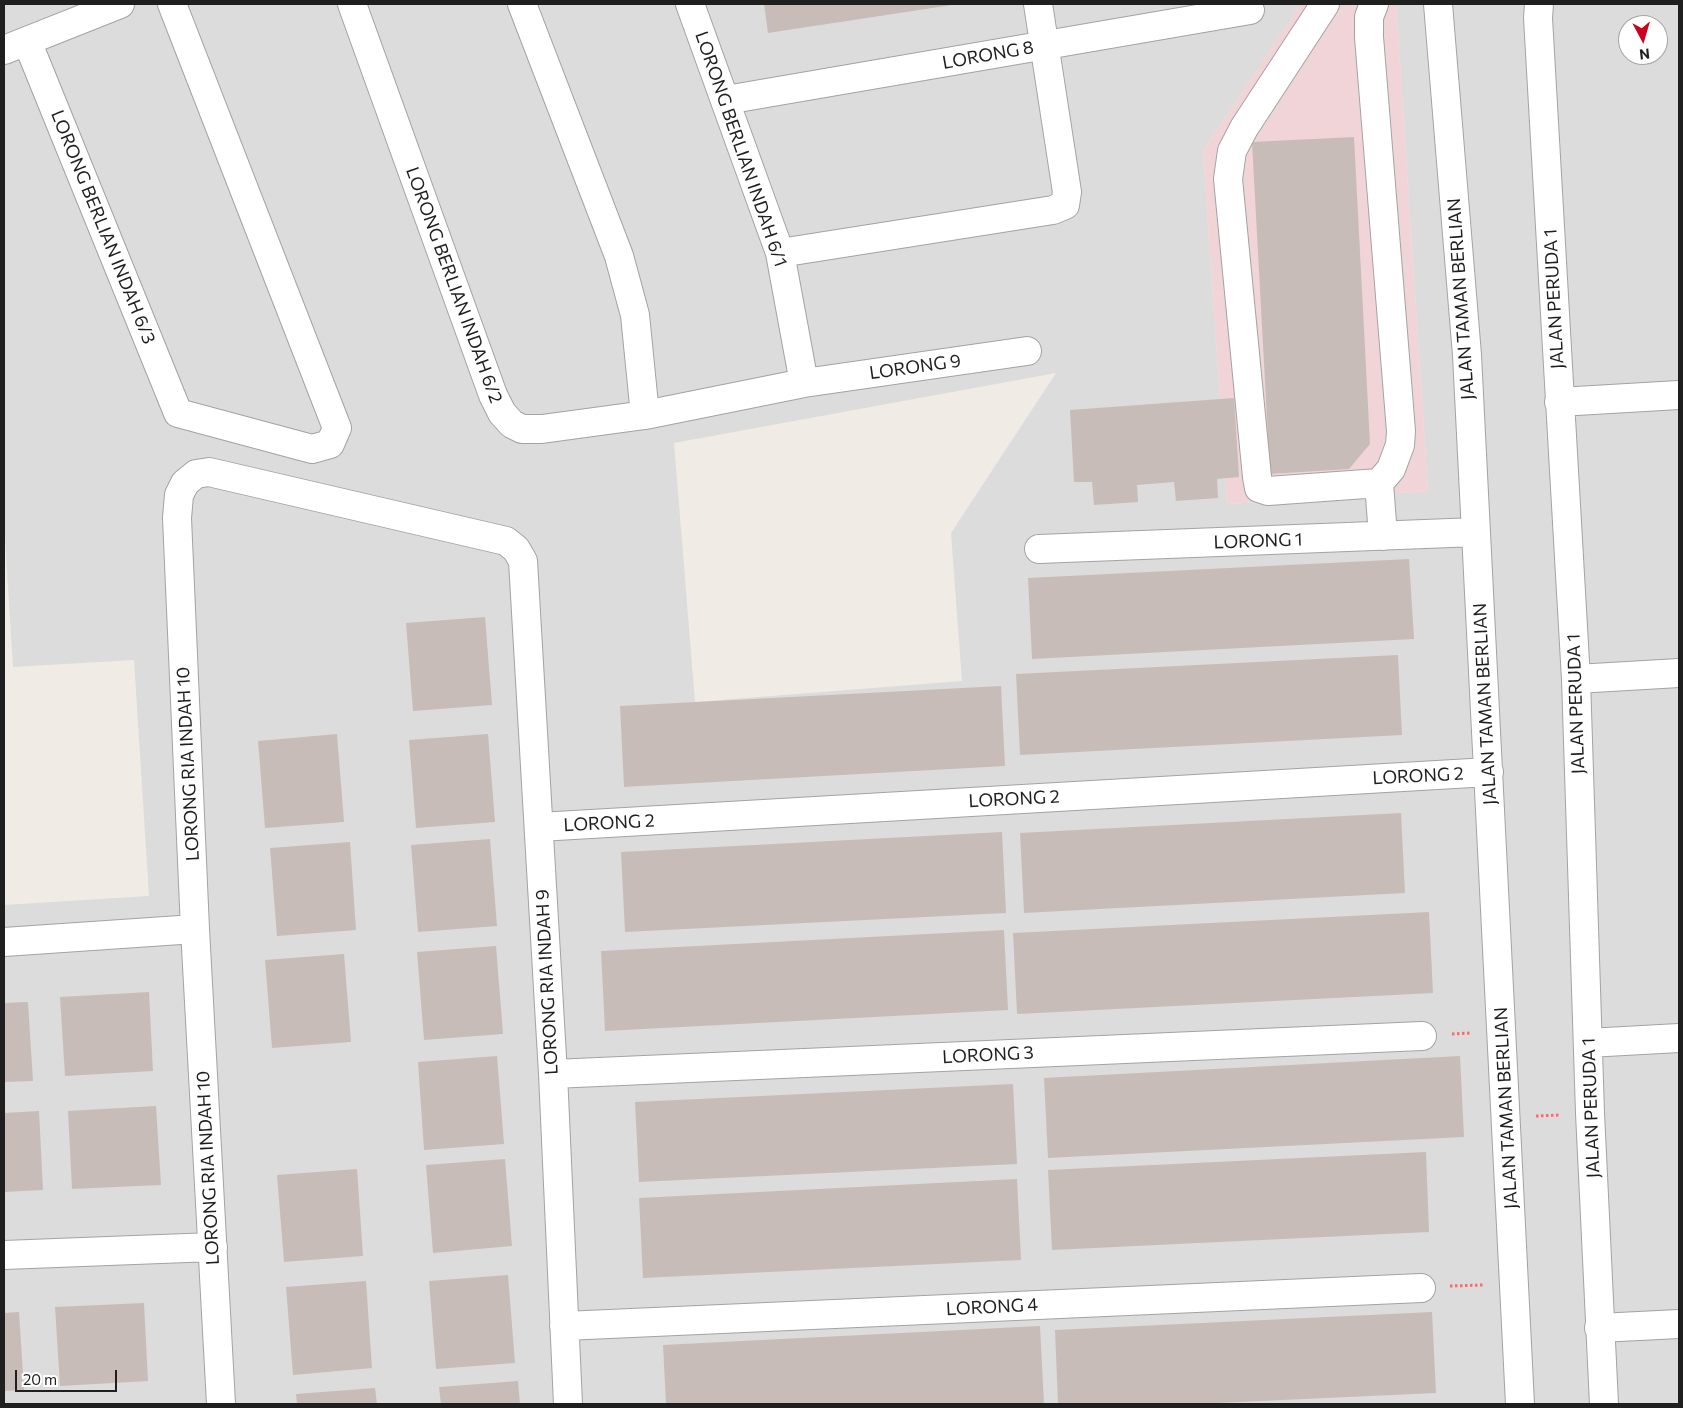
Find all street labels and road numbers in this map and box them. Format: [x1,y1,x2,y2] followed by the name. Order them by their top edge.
[691,28,791,270] street label: LORONG BERLIAN INDAH 6/1
[941,36,1035,74] street label: LORONG 8
[46,107,160,347] street label: LORONG BERLIAN INDAH 6/3
[401,164,507,406] street label: LORONG BERLIAN INDAH 6/2
[1443,197,1479,401] street label: JALAN TAMAN BERLIAN
[1540,228,1568,370] street label: JALAN PERUDA 1
[868,350,962,384] street label: LORONG 9
[1213,529,1303,553] street label: LORONG 1
[1469,602,1501,806] street label: JALAN TAMAN BERLIAN
[1563,633,1589,775] street label: JALAN PERUDA 1
[172,666,204,862] street label: LORONG RIA INDAH 10
[1372,763,1464,789] street label: LORONG 2
[968,786,1060,812] street label: LORONG 2
[563,810,655,836] street label: LORONG 2
[531,889,563,1075] street label: LORONG RIA INDAH 9
[1490,1006,1522,1210] street label: JALAN TAMAN BERLIAN
[1578,1037,1604,1179] street label: JALAN PERUDA 1
[942,1042,1034,1068] street label: LORONG 3
[192,1070,224,1266] street label: LORONG RIA INDAH 10
[945,1294,1039,1320] street label: LORONG 4

